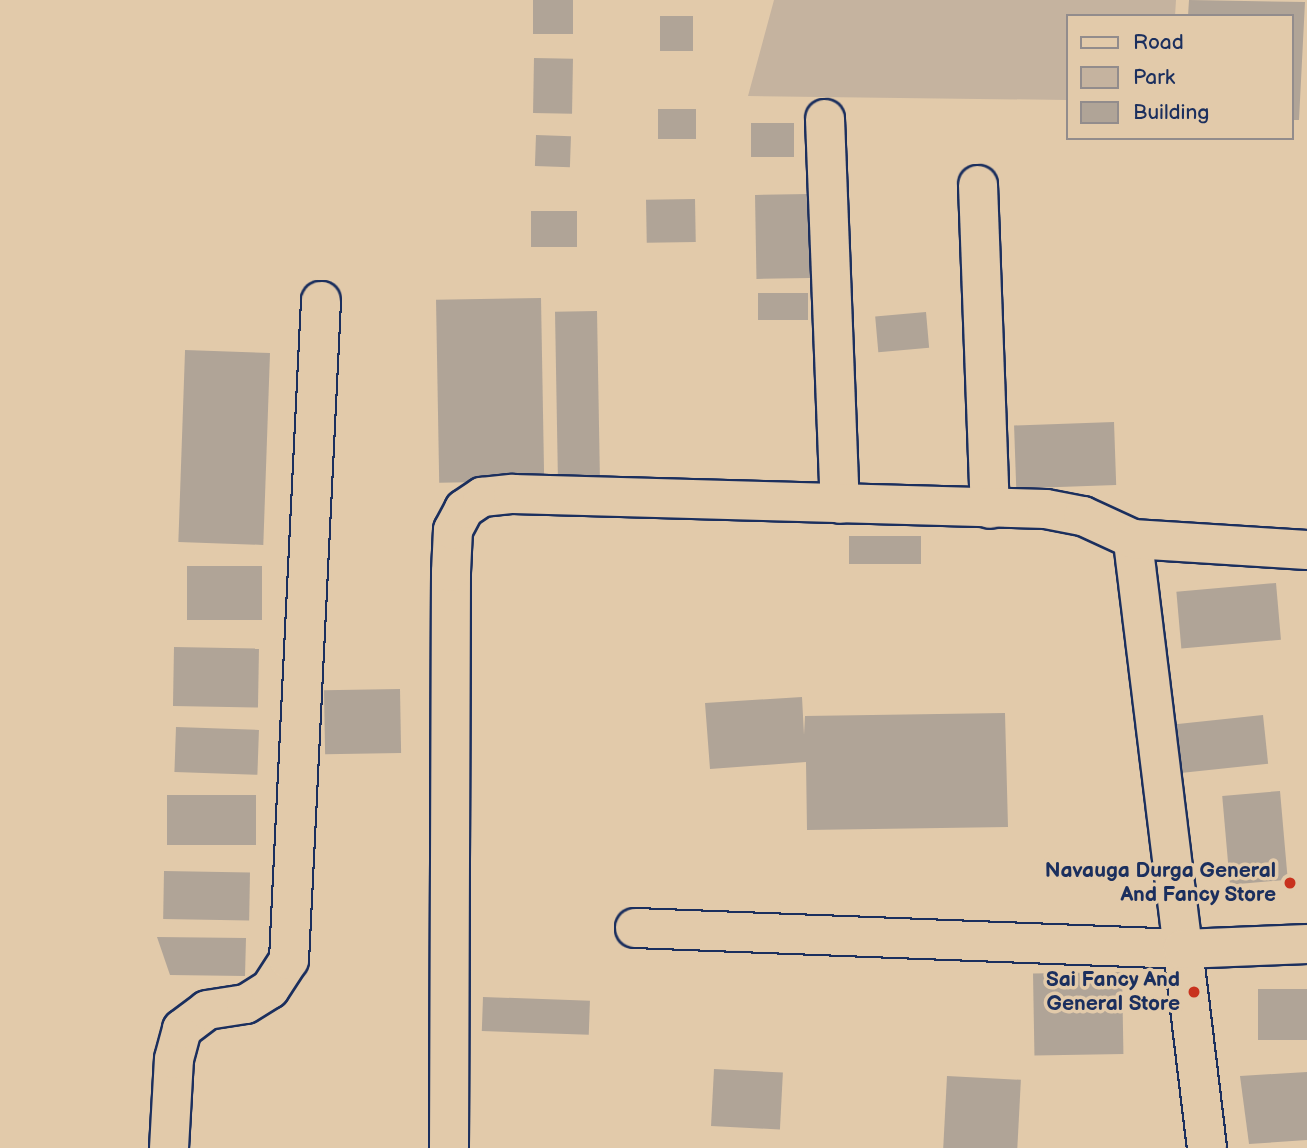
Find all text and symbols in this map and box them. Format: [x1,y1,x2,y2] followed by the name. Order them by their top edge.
[1066,14,1293,140] legend
[1133,30,1184,55] text: Road
[1133,65,1175,90] text: Park
[1133,100,1209,125] text: Building
[1045,858,1276,908] place label: Navauga Durga General And Fancy Store
[1282,875,1298,891] marker: Navauga Durga General And Fancy Store
[1045,967,1180,1017] place label: Sai Fancy And General Store
[1186,984,1202,1000] marker: Sai Fancy And General Store

